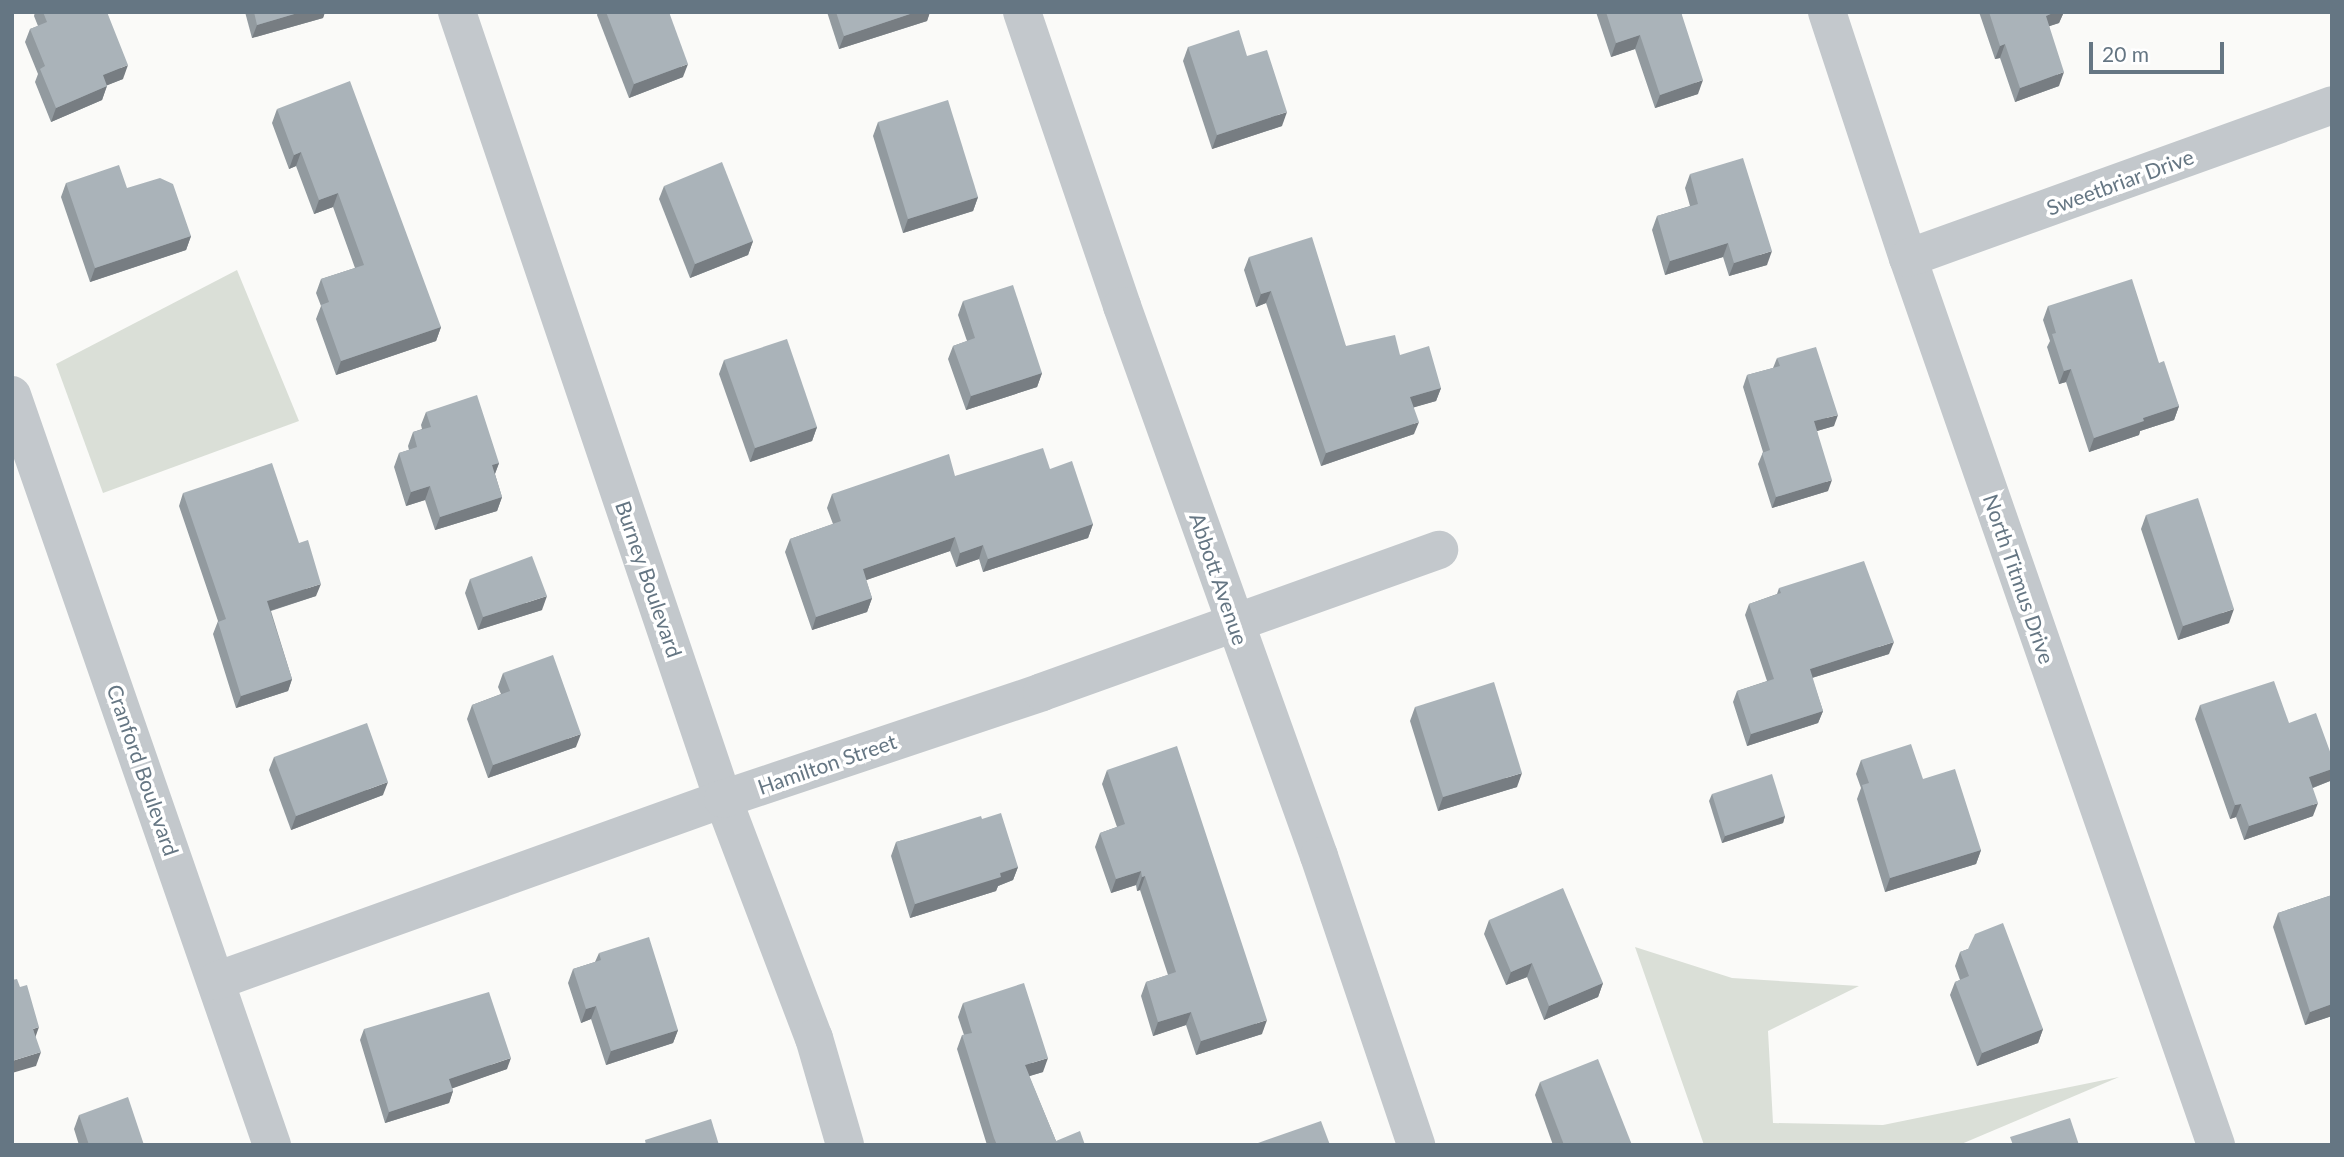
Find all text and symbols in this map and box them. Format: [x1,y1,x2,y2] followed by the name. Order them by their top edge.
[2092,28,2227,72] scale bar
[2102,41,2149,66] text: 20 m
[2043,144,2197,220] street label: Sweetbriar Drive
[1978,491,2060,667] street label: North Titmus Drive
[610,497,688,661] street label: Burney Boulevard
[1185,509,1253,649] street label: Abbott Avenue
[102,681,184,859] street label: Cranford Boulevard
[754,728,900,800] street label: Hamilton Street

